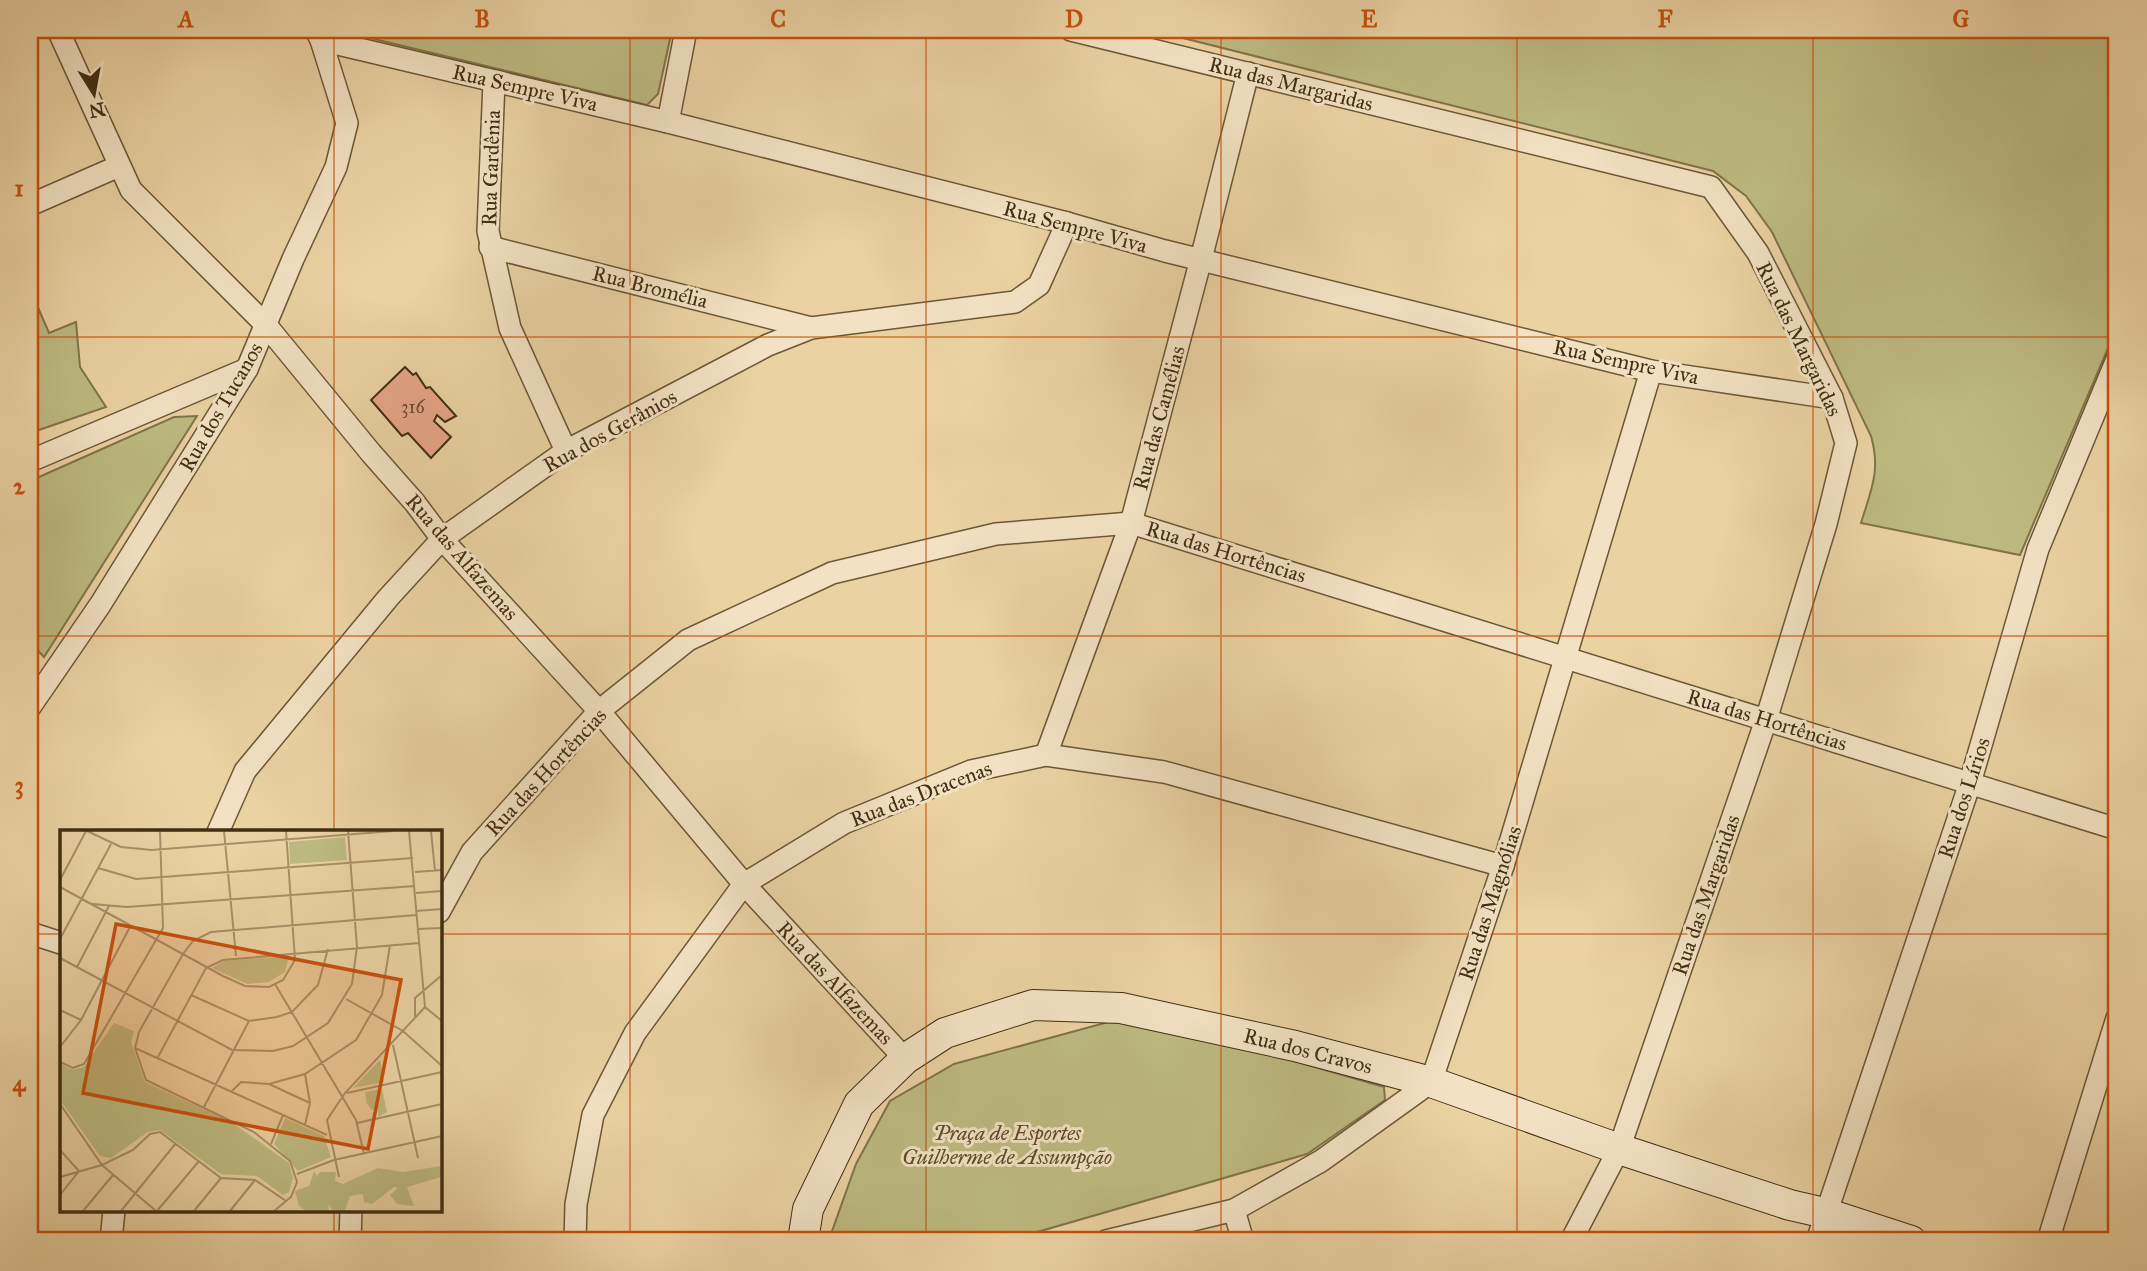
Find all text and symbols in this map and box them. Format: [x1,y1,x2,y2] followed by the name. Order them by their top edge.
[176,5,194,33] text: A
[474,5,490,33] text: B
[770,5,786,33] text: C
[1065,5,1083,33] text: D
[1361,5,1378,33] text: E
[1657,5,1673,33] text: F
[1953,5,1970,33] text: G
[1206,51,1376,117] street label: Rua das Margaridas
[450,59,600,117] street label: Rua Sempre Viva
[60,60,130,130] north arrow
[87,97,107,123] text: N
[476,109,506,227] street label: Rua Gardênia
[14,174,24,202] text: 1
[1000,195,1150,259] street label: Rua Sempre Viva
[1750,258,1848,420] street label: Rua das Margaridas
[590,260,711,314] street label: Rua Bromélia
[1551,334,1701,390] street label: Rua Sempre Viva
[173,338,269,476] street label: Rua dos Tucanos
[1127,343,1191,493] street label: Rua das Camélias
[539,384,681,478] street label: Rua dos Gerânios
[401,396,426,418] house number: 316
[13,472,25,500] text: 2
[400,488,524,626] street label: Rua das Alfazemas
[1143,515,1309,589] street label: Rua das Hortências
[1684,683,1850,757] street label: Rua das Hortências
[480,702,612,842] street label: Rua das Hortências
[1932,734,1996,862] street label: Rua dos Lírios
[847,755,995,833] street label: Rua das Dracenas
[14,771,24,800] text: 3
[1666,811,1746,979] street label: Rua das Margaridas
[1453,822,1527,984] street label: Rua das Magnólias
[60,830,441,1212] inset map
[771,916,899,1050] street label: Rua das Alfazemas
[1241,1022,1375,1080] street label: Rua dos Cravos
[13,1069,27,1097] text: 4
[902,1120,1112,1170] park label: Praça de Esportes Guilherme de Assumpção

